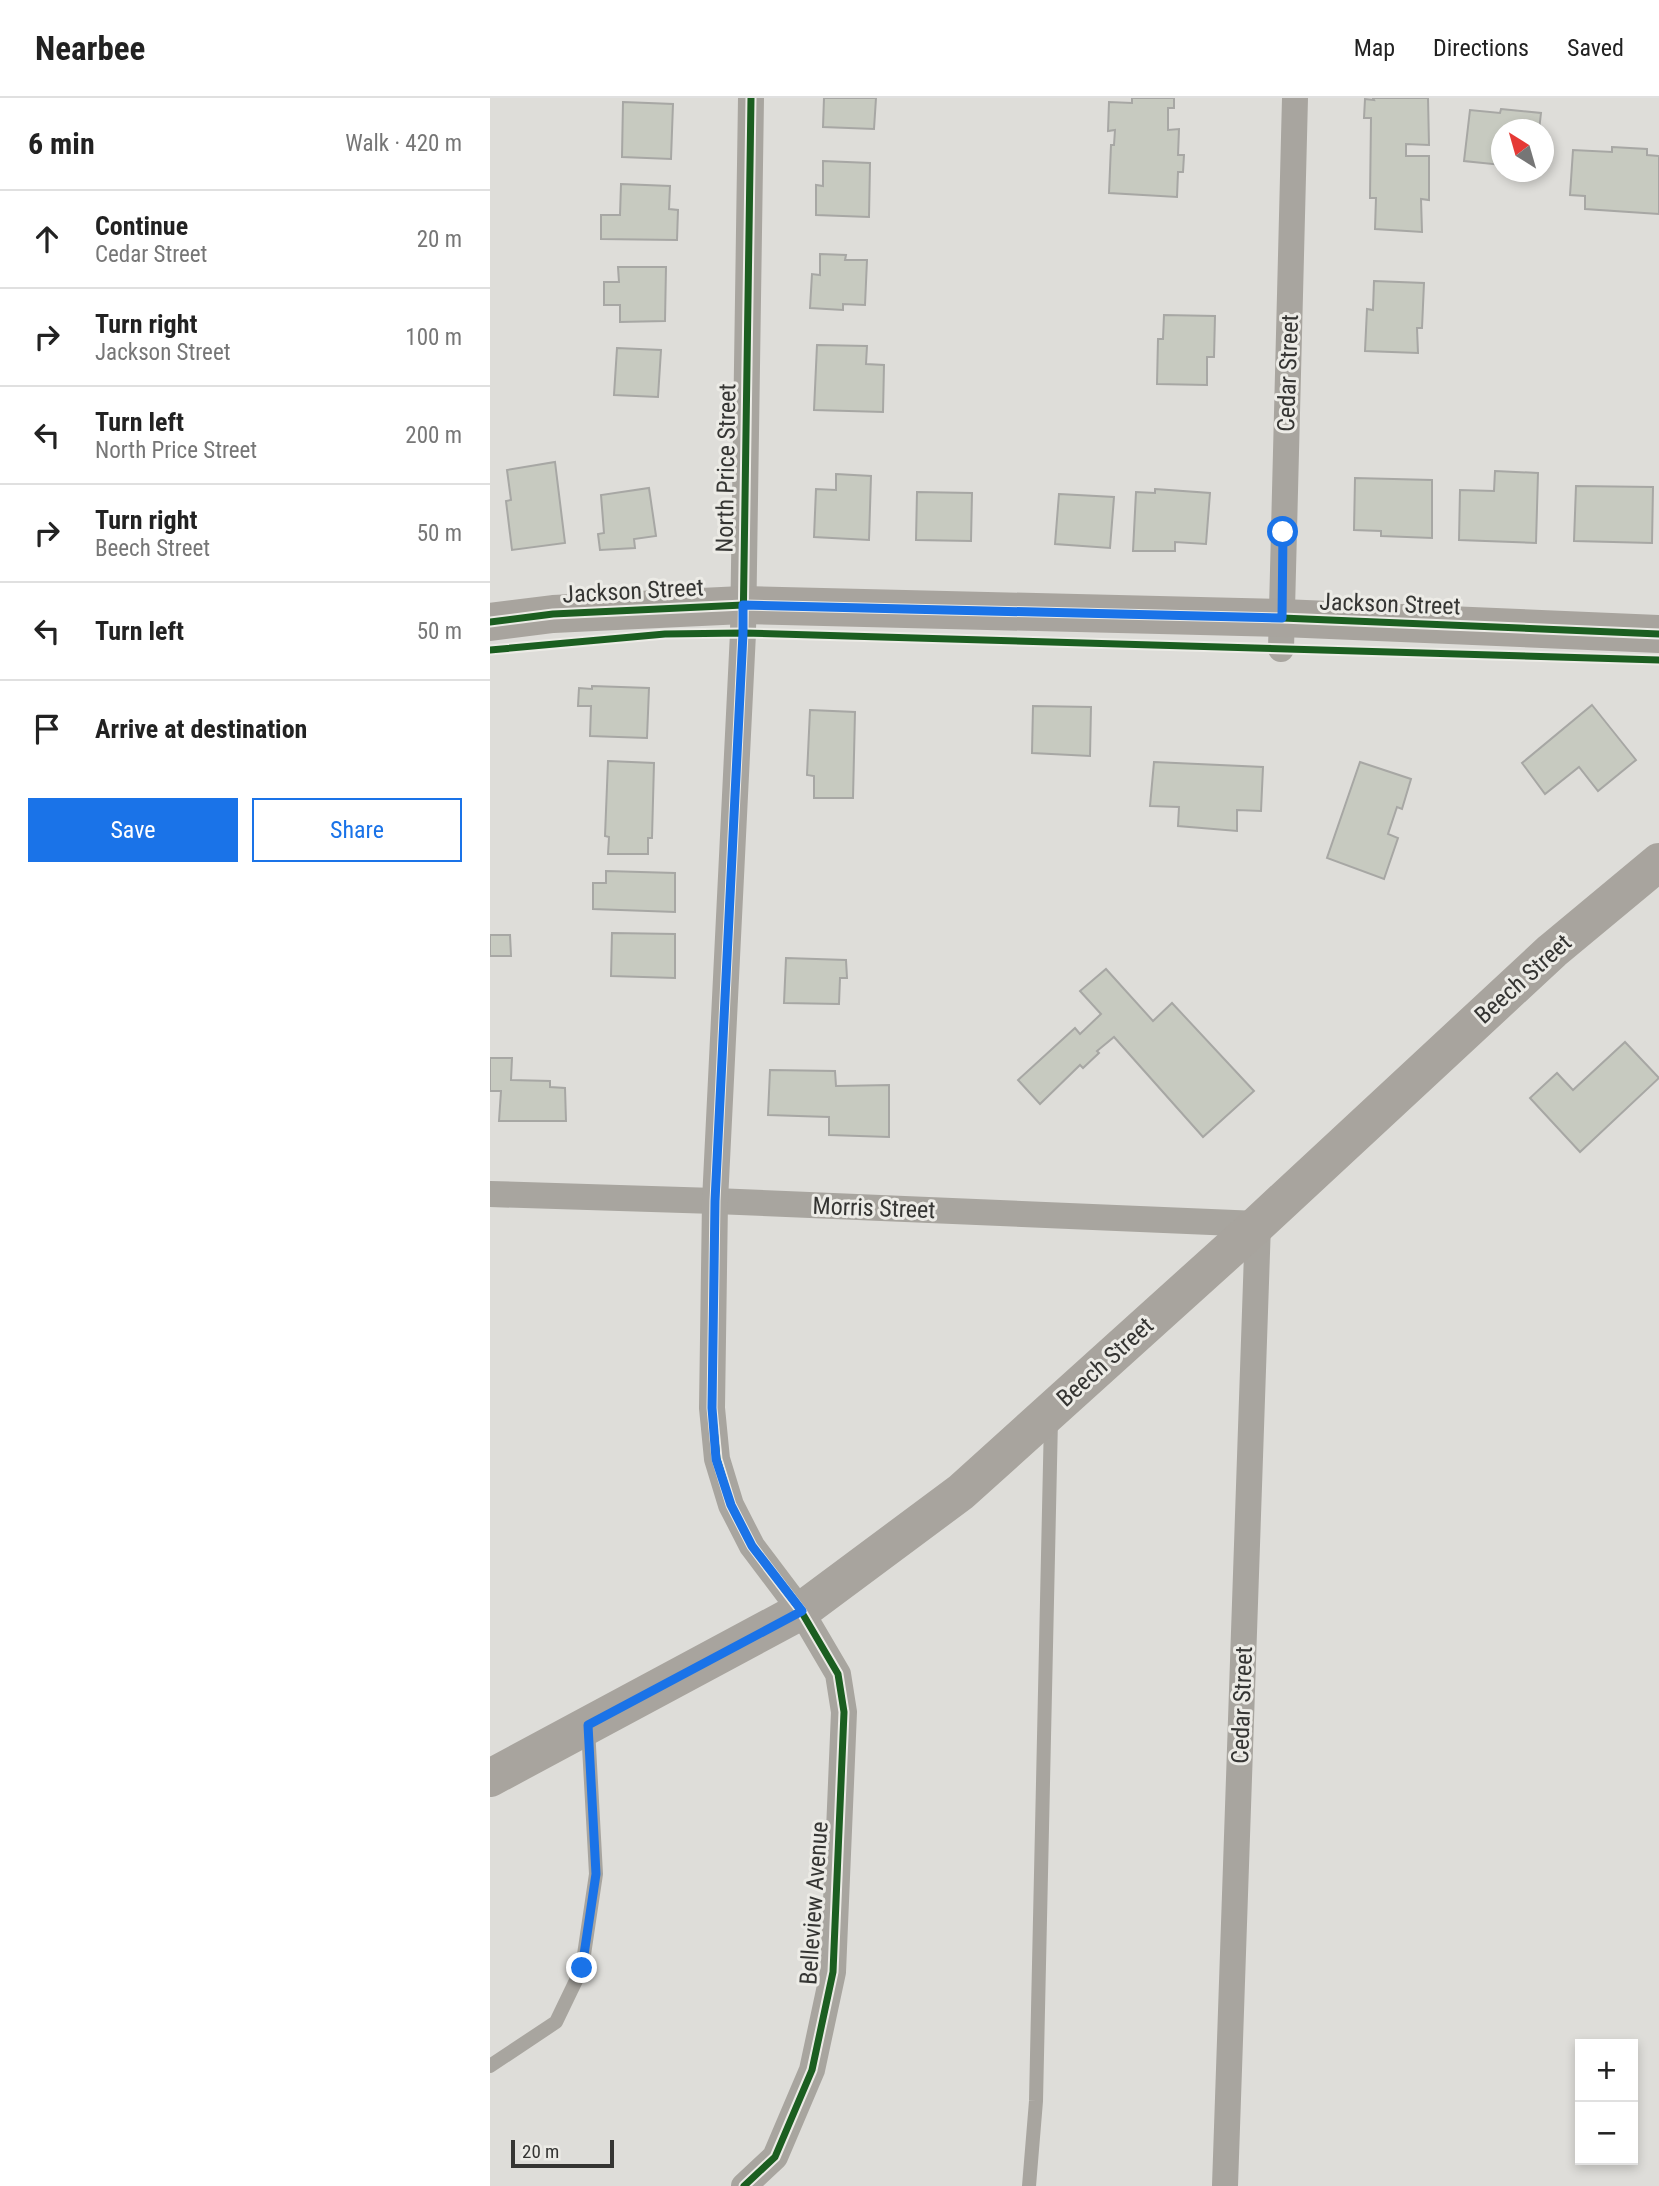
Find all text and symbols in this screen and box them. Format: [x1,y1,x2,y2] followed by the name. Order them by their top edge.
[35,29,145,68] text: Nearbee
[1354,34,1395,62] text: Map
[1433,34,1529,62] text: Directions
[1567,34,1624,62] text: Saved
[1491,119,1554,182] north arrow
[28,126,95,161] text: 6 min
[345,130,462,157] text: Walk · 420 m
[95,211,188,241] text: Continue
[28,220,66,258] icon: ahead
[417,226,462,253] text: 20 m
[95,241,207,268] text: Cedar Street
[95,309,197,339] text: Turn right
[1272,314,1304,432] street label: Cedar Street
[28,318,66,356] icon: right
[405,324,462,351] text: 100 m
[95,339,230,366] text: Jackson Street
[711,383,741,553] street label: North Price Street
[95,407,184,437] text: Turn left
[28,416,66,454] icon: left
[405,422,462,449] text: 200 m
[95,437,257,464] text: North Price Street
[95,505,197,535] text: Turn right
[28,514,66,552] icon: right
[1267,516,1298,547] route start
[417,520,462,547] text: 50 m
[95,535,210,562] text: Beech Street
[562,573,704,609] street label: Jackson Street
[1319,588,1461,620] street label: Jackson Street
[28,612,66,650] icon: left
[95,616,184,646] text: Turn left
[417,618,462,645] text: 50 m
[28,710,66,748] icon: arrive
[95,714,307,744] text: Arrive at destination
[28,798,238,862] button: Save
[252,798,462,862] button: Share
[1469,928,1577,1030] street label: Beech Street
[812,1192,936,1224] street label: Morris Street
[1051,1311,1159,1413] street label: Beech Street
[1226,1646,1258,1764] street label: Cedar Street
[794,1820,834,1986] street label: Belleview Avenue
[566,1952,597,1983] route end
[1575,2039,1638,2165] map controls
[1575,2039,1638,2102] button: +
[1575,2102,1638,2165] button: −
[511,2137,614,2169] scale bar
[522,2140,559,2163] text: 20 m

